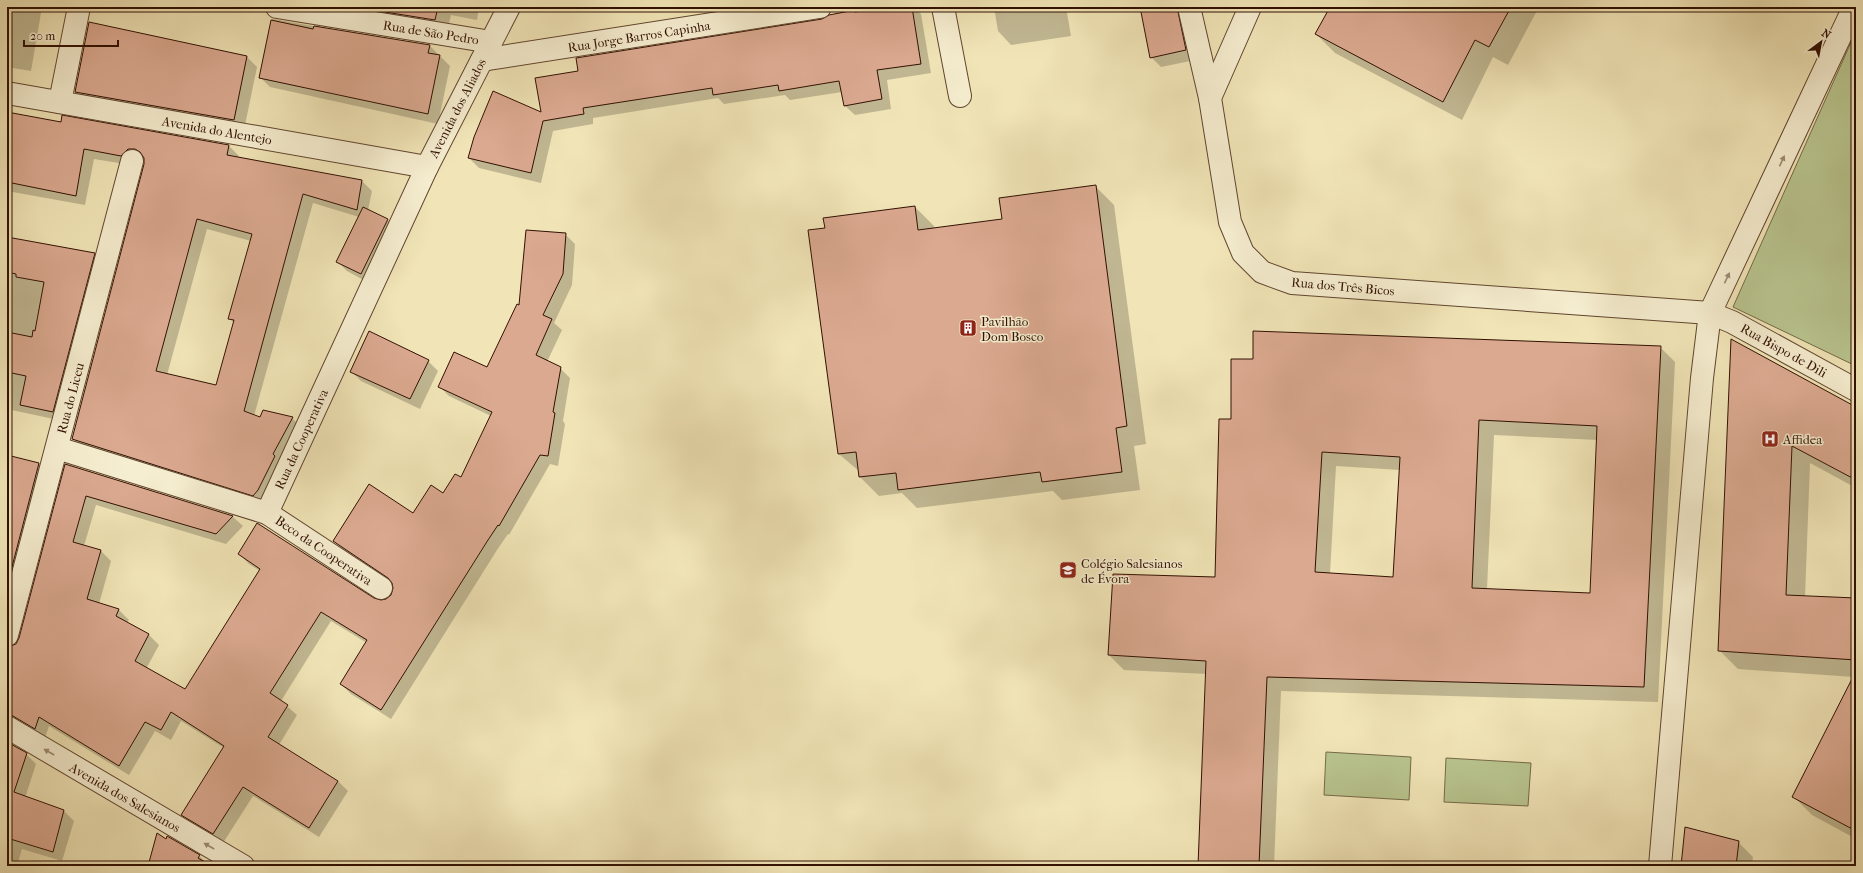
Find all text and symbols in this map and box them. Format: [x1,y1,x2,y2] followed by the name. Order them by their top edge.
[382,18,480,48] street label: Rua de São Pedro
[567,18,712,55] street label: Rua Jorge Barros Capinha
[24,22,118,48] scale bar
[1801,22,1841,62] north arrow
[1819,26,1834,42] text: N
[30,29,55,43] text: 20 m
[425,56,489,161] street label: Avenida dos Aliados
[160,113,273,148] street label: Avenida do Alentejo
[1779,155,1785,166] one-way arrow
[1724,272,1730,284] one-way arrow
[1291,275,1395,298] street label: Rua dos Três Bicos
[981,314,1044,344] place label: Pavilhão Dom Bosco
[958,318,978,338] building icon: Pavilhão Dom Bosco
[1738,321,1830,380] street label: Rua Bispo de Dili
[54,360,87,435] street label: Rua do Liceu
[272,386,332,492] street label: Rua da Cooperativa
[1760,429,1780,449] hospital icon: Affidea
[1782,432,1823,447] place label: Affidea
[272,512,376,589] street label: Beco da Cooperativa
[1081,556,1183,586] place label: Colégio Salesianos de Évora
[1058,560,1078,580] school or university icon: Colégio Salesianos de Évora
[43,748,55,755] one-way arrow
[66,759,183,835] street label: Avenida dos Salesianos
[203,843,215,850] one-way arrow

